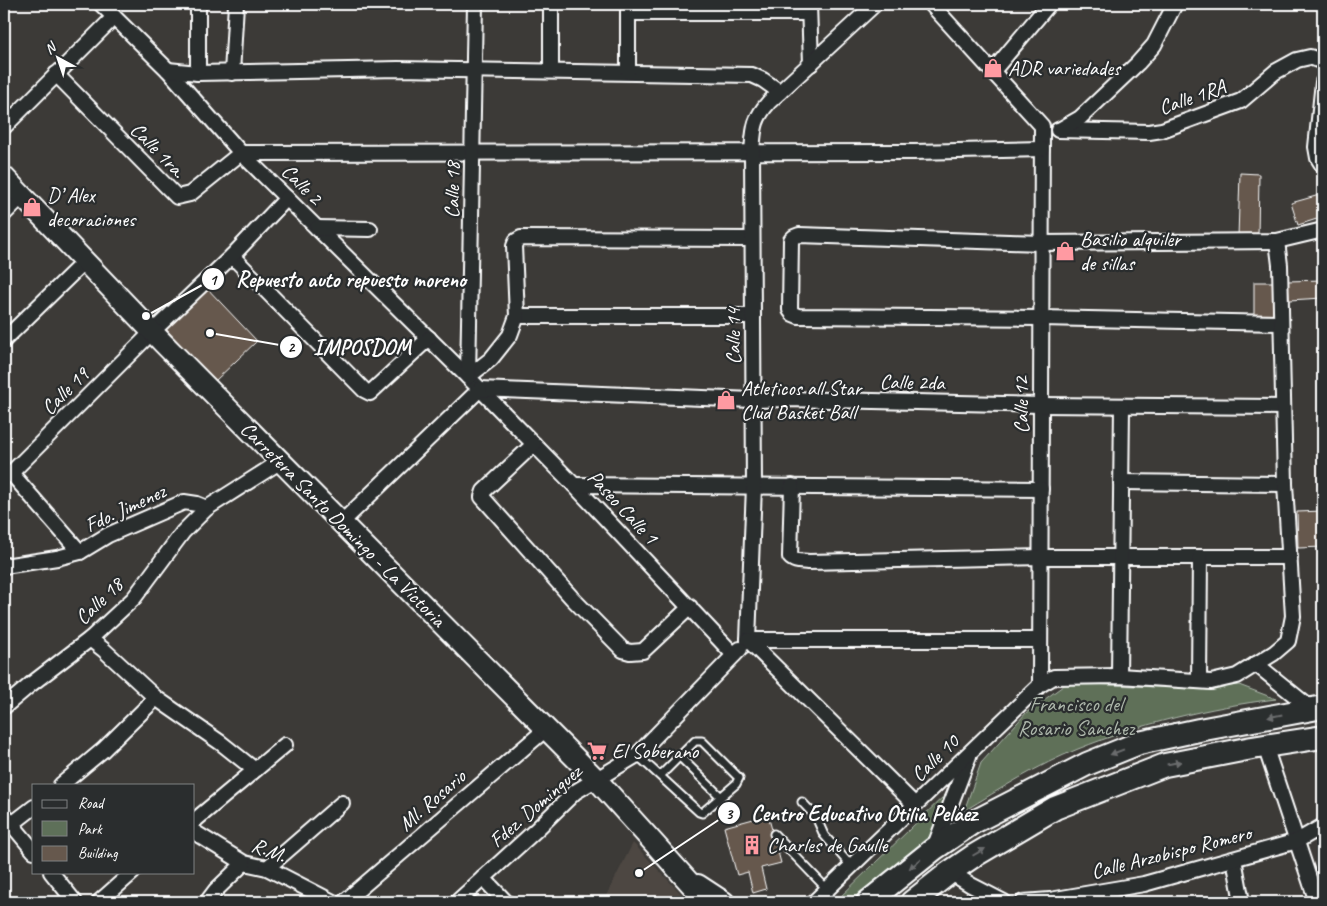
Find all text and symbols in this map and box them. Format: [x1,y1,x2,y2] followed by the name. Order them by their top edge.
[32,32,82,82] north arrow
[41,38,61,58] text: N
[1008,55,1122,81] place label: ADR variedades
[982,57,1004,79] shop icon: ADR variedades
[1155,73,1230,120] street label: Calle 1RA
[125,117,192,184] street label: Calle 1ra.
[276,158,329,211] street label: Calle 2
[439,159,466,219] street label: Calle 18
[47,182,137,232] place label: D’ Alex decoraciones
[21,196,43,218] shop icon: D’ Alex decoraciones
[1080,226,1182,276] place label: Basilio alquiler de sillas
[1054,240,1076,262] shop icon: Basilio alquiler de sillas
[200,261,476,298] callout: Repuesto auto repuesto moreno
[236,266,468,294] text: Repuesto auto repuesto moreno
[210,271,219,290] text: 1
[720,305,746,365] street label: Calle 14
[278,329,421,366] callout: IMPOSDOM
[313,334,413,362] text: IMPOSDOM
[288,338,296,357] text: 2
[36,361,95,420] street label: Calle 19
[879,368,947,396] street label: Calle 2da
[741,375,863,425] place label: Atleticos all Star Clud Basket Ball
[1008,375,1034,434] street label: Calle 12
[715,389,737,411] shop icon: Atleticos all Star Clud Basket Ball
[235,416,452,633] street label: Carretera Santo Domingo - La Victoria
[582,464,665,551] street label: Paseo Calle 1
[81,477,171,538] street label: Fdo. Jimenez
[69,570,130,630] street label: Calle 18
[1018,691,1136,741] park label: Francisco del Rosario Sanchez
[1268,712,1283,720] one-way arrow
[905,728,966,787] street label: Calle 10
[612,738,700,764] place label: El Soberano
[586,740,608,762] supermarket icon: El Soberano
[1109,748,1124,756] one-way arrow
[484,757,588,853] street label: Fdez. Dominguez
[1166,758,1182,766] one-way arrow
[393,763,472,836] street label: Ml. Rosario
[32,784,195,874] legend
[78,794,105,813] text: Road
[717,795,987,832] callout: Centro Educativo Otilia Peláez
[751,800,980,828] text: Centro Educativo Otilia Peláez
[726,805,734,824] text: 3
[1088,819,1256,884] street label: Calle Arzobispo Romero
[78,820,103,839] text: Park
[248,832,291,869] street label: R.M.
[767,832,888,858] place label: Charles de Gaulle
[741,834,763,856] building icon: Charles de Gaulle
[78,844,118,863] text: Building
[972,848,986,857] one-way arrow
[909,859,922,870] one-way arrow

